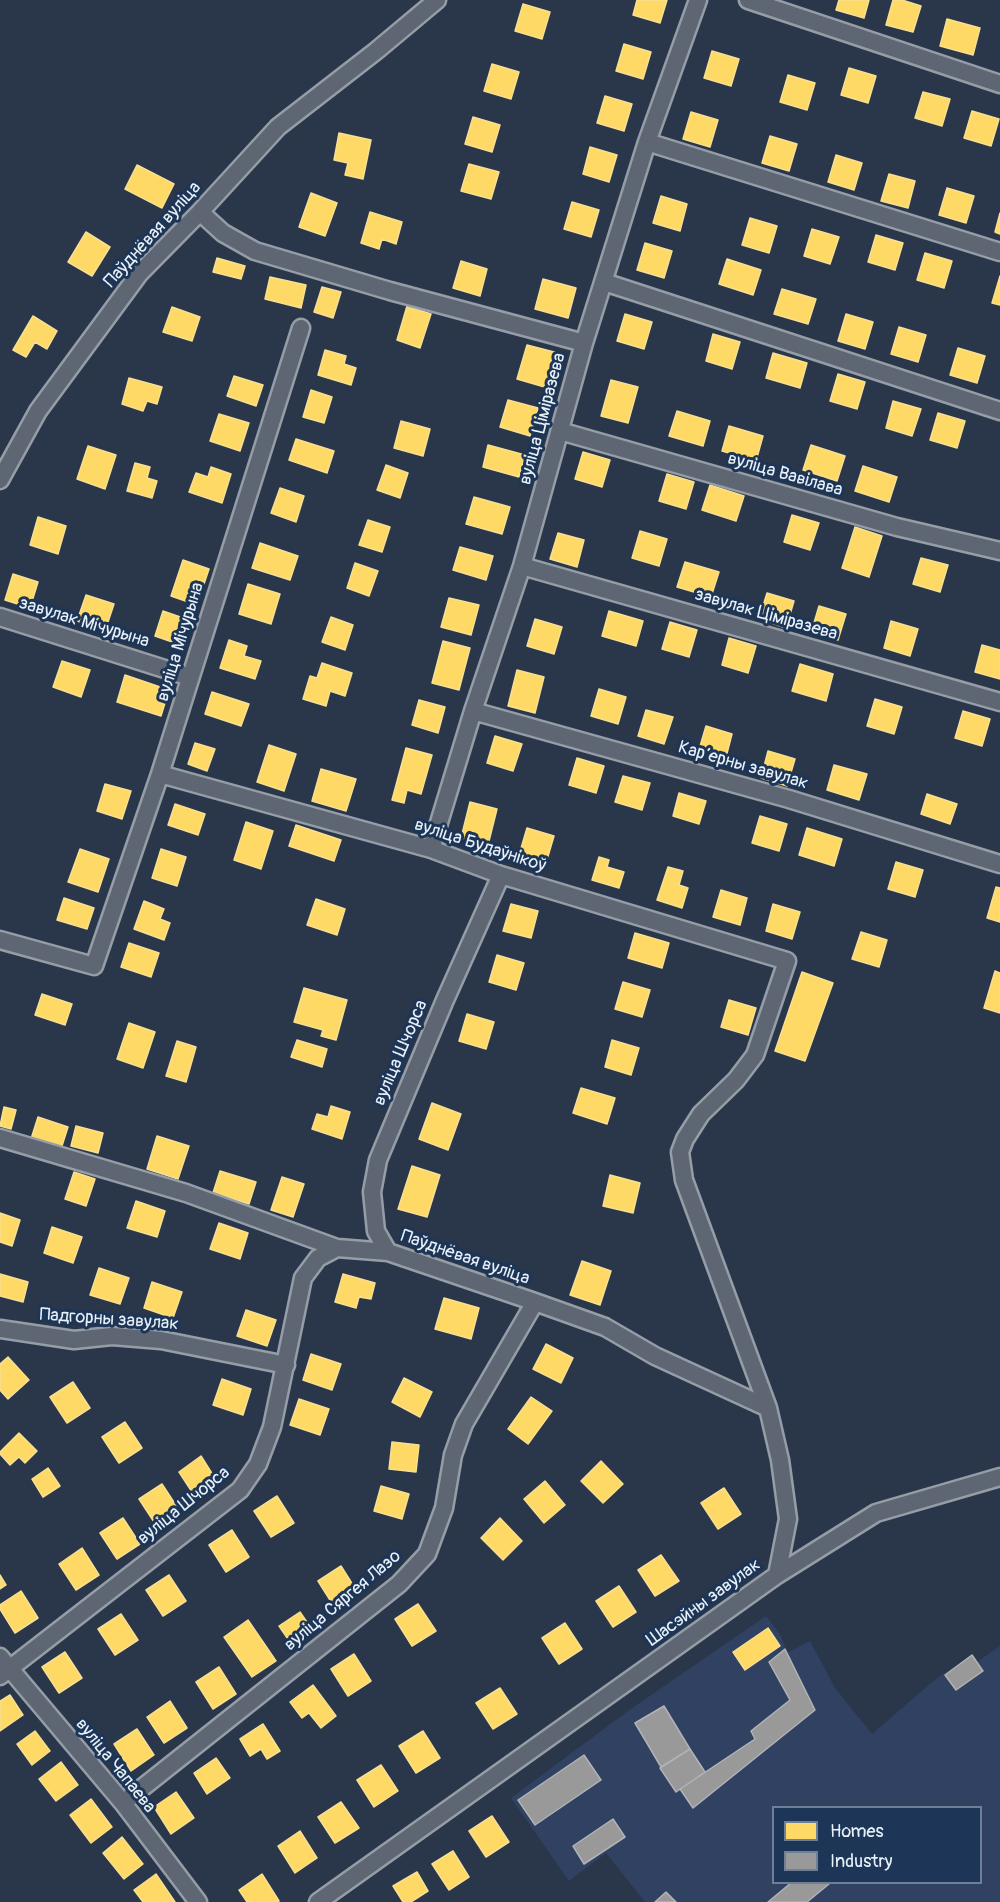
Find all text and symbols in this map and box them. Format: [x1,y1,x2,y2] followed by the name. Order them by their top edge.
[100,178,206,292] street label: Паўднёвая вуліца
[515,351,571,487] street label: вуліца Ціміразева
[725,448,845,502] street label: вуліца Вавілава
[153,580,209,704] street label: вуліца Мічурына
[692,584,840,646] street label: завулак Ціміразева
[16,593,152,653] street label: завулак Мічурына
[676,737,810,795] street label: Карʼерны завулак
[411,815,549,877] street label: вуліца Будаўнікоў
[369,997,433,1109] street label: вуліца Шчорса
[398,1226,532,1290] street label: Паўднёвая вуліца
[39,1304,179,1336] street label: Падгорны завулак
[134,1462,234,1550] street label: вуліца Шчорса
[280,1546,406,1656] street label: вуліца Сяргея Лазо
[643,1554,765,1652] street label: Шасэйны завулак
[70,1714,160,1818] street label: вуліца Чапаева
[772,1806,982,1884] legend
[830,1820,883,1843] text: Homes
[830,1850,893,1873] text: Industry

